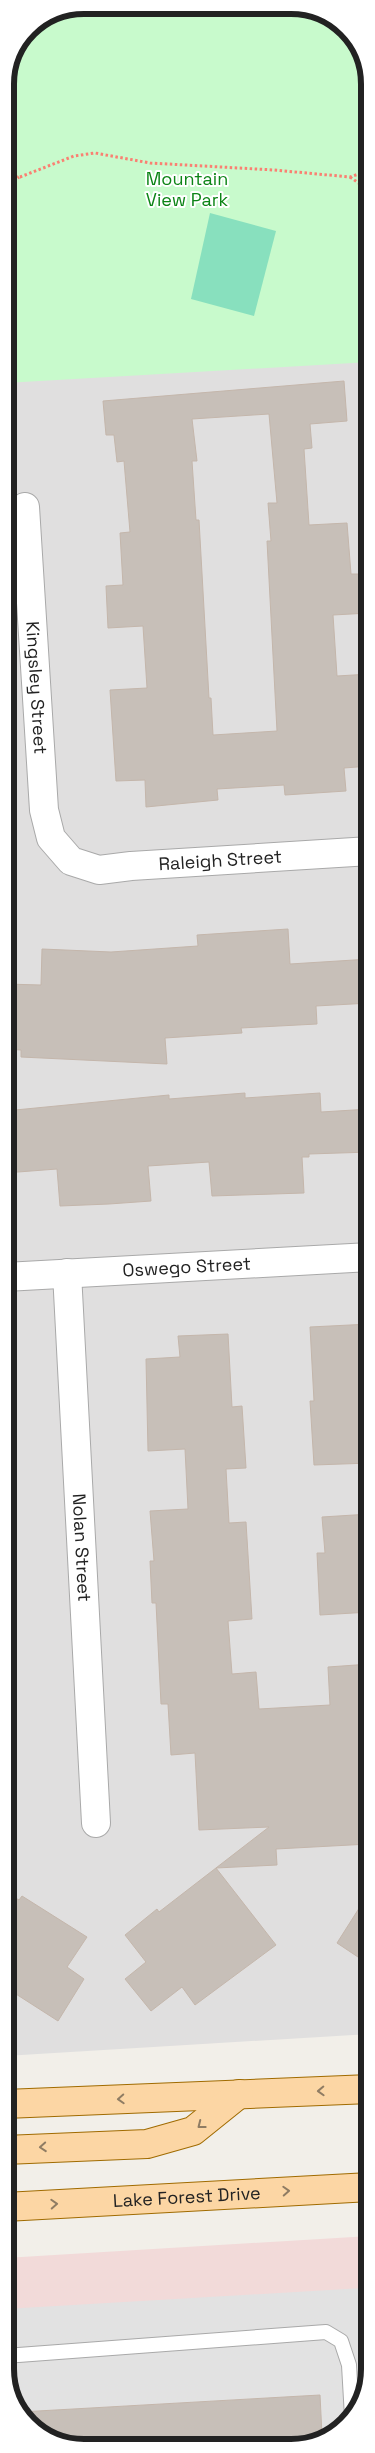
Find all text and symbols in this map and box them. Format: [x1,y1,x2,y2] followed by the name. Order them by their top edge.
[146,167,229,211] park label: Mountain View Park
[21,620,52,755] street label: Kingsley Street
[158,845,283,875] street label: Raleigh Street
[122,1252,252,1282] street label: Oswego Street
[68,1493,96,1602] street label: Nolan Street
[317,2086,325,2097] one-way arrow
[116,2094,124,2105] one-way arrow
[198,2119,207,2127] one-way arrow
[38,2141,46,2152] one-way arrow
[112,2181,261,2212] street label: Lake Forest Drive
[282,2186,290,2197] one-way arrow
[50,2198,58,2209] one-way arrow

